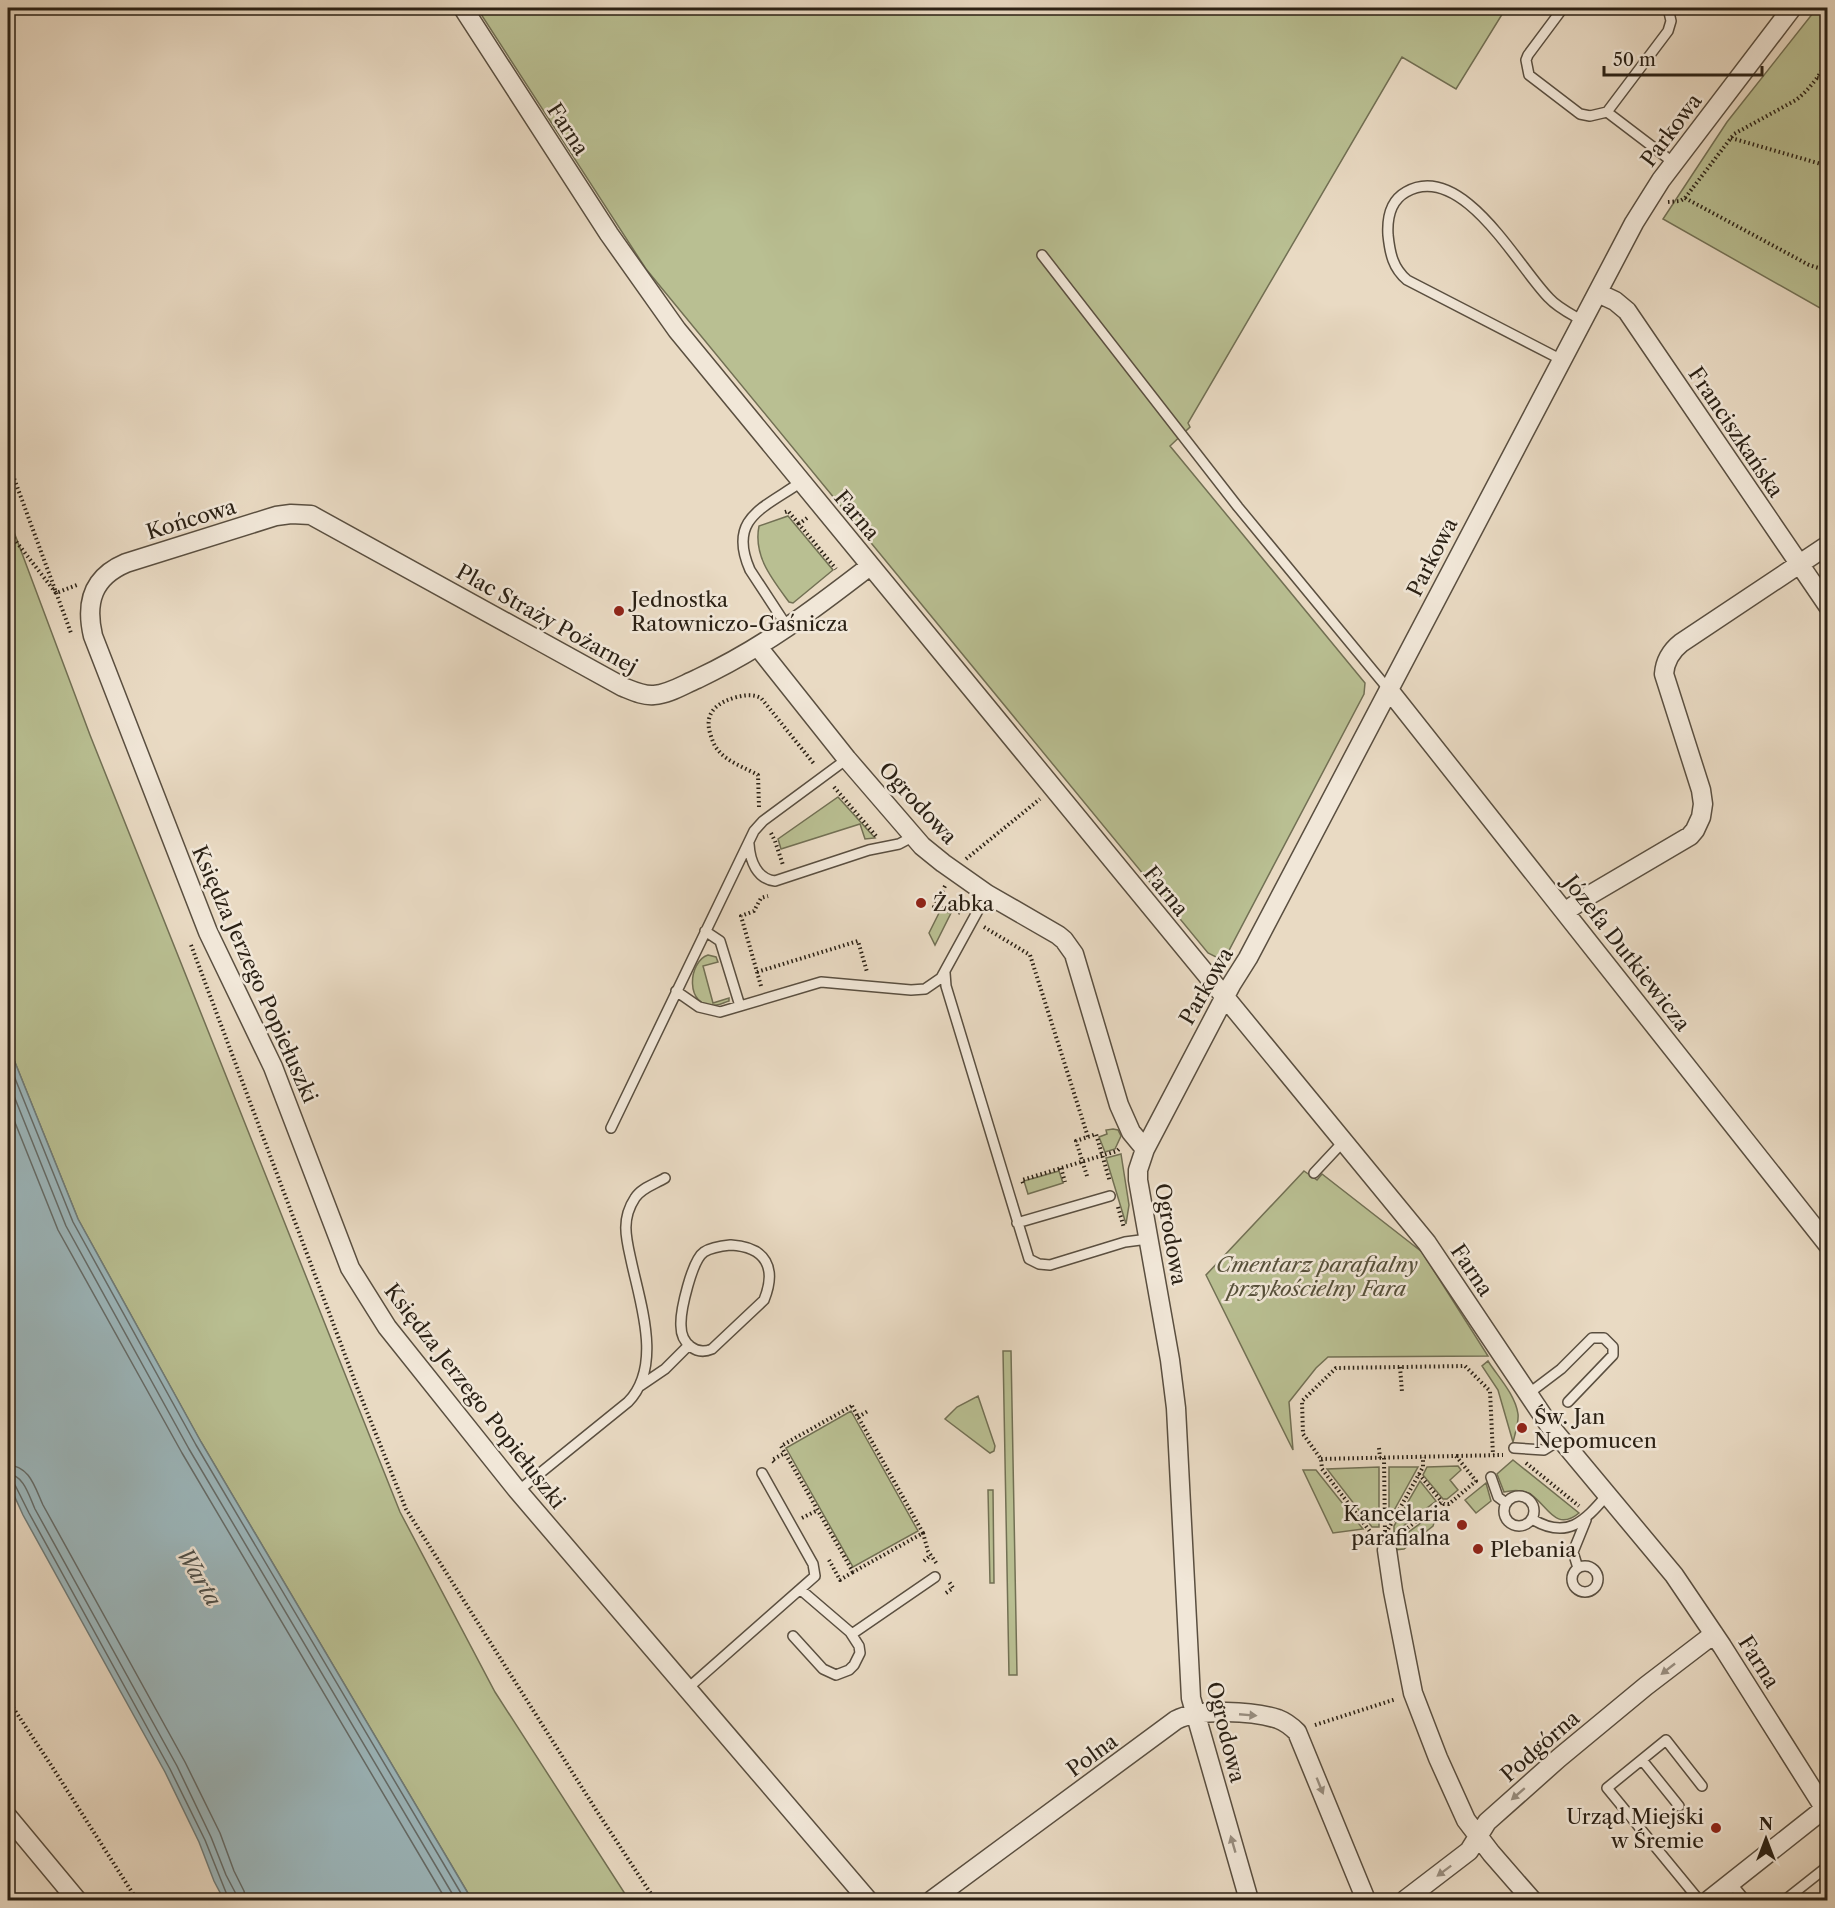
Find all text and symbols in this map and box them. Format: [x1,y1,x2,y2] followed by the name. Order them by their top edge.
[1604,39,1762,77] scale bar
[1613,49,1656,71] text: 50 m
[1635,88,1707,171] street label: Parkowa
[542,98,595,160] street label: Farna
[1683,362,1789,503] street label: Franciszkańska
[829,485,885,546] street label: Farna
[143,493,240,544] street label: Końcowa
[1402,513,1463,601] street label: Parkowa
[452,559,642,679] street label: Plac Straży Pożarnej
[628,587,849,636] place label: Jednostka Ratowniczo-Gaśnicza
[612,604,626,618] marker: Jednostka Ratowniczo-Gaśnicza
[874,757,963,850] street label: Ogrodowa
[187,842,323,1106] street label: Księdza Jerzego Popiełuszki
[1138,861,1194,922] street label: Farna
[1557,868,1696,1037] street label: Józefa Dutkiewicza
[933,891,995,916] place label: Żabka
[914,896,928,910] marker: Żabka
[1174,942,1239,1029] street label: Parkowa
[1150,1181,1192,1288] street label: Ogrodowa
[1446,1239,1499,1301] street label: Farna
[1216,1252,1418,1301] park label: Cmentarz parafialny przykościelny Fara
[379,1279,571,1513] street label: Księdza Jerzego Popiełuszki
[1534,1404,1657,1453] place label: Św. Jan Nepomucen
[1515,1421,1529,1435] marker: Św. Jan Nepomucen
[1343,1501,1451,1550] place label: Kancelaria parafialna
[1455,1518,1469,1532] marker: Kancelaria parafialna
[1490,1537,1577,1562] place label: Plebania
[1471,1542,1485,1556] marker: Plebania
[171,1543,227,1611] water label: Warta
[1733,1631,1785,1694] street label: Farna
[1660,1663,1675,1675] one-way arrow
[1201,1679,1251,1786] street label: Ogrodowa
[1496,1704,1585,1787] street label: Podgórna
[1238,1710,1257,1719] one-way arrow
[1062,1728,1123,1782] street label: Polna
[1315,1777,1325,1795] one-way arrow
[1511,1787,1526,1800] one-way arrow
[1566,1804,1704,1853] place label: Urząd Miejski w Śremie
[1736,1809,1796,1869] north arrow
[1759,1814,1773,1834] text: N
[1709,1821,1723,1835] marker: Urząd Miejski w Śremie
[1228,1835,1237,1853] one-way arrow
[1436,1864,1451,1876] one-way arrow

